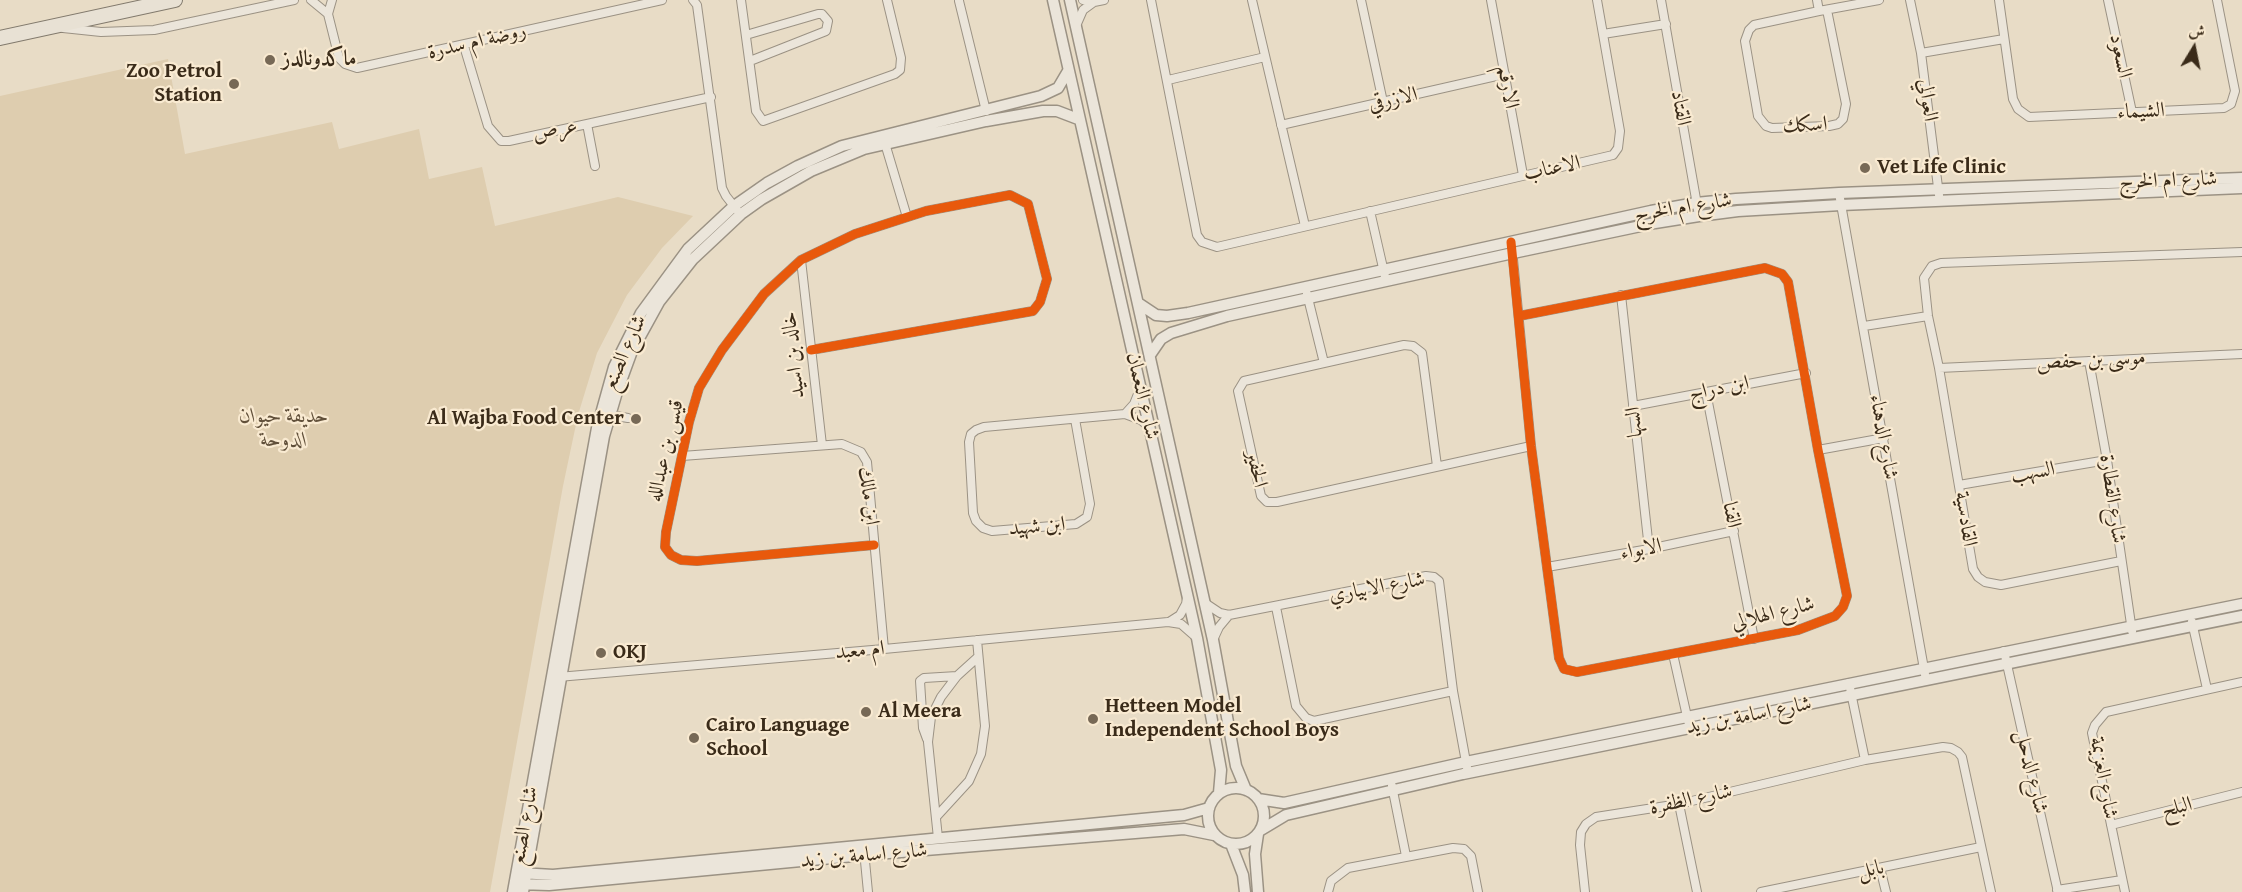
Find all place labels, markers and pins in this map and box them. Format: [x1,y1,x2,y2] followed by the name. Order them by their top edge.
[282,47,356,73] place label: ماكدونالدز
[263,53,277,67] marker: ماكدونالدز
[126,59,222,109] place label: Zoo Petrol Station
[227,77,241,91] marker: Zoo Petrol Station
[1877,155,2006,181] place label: Vet Life Clinic
[1858,161,1872,175] marker: Vet Life Clinic
[427,406,624,432] place label: Al Wajba Food Center
[629,412,643,426] marker: Al Wajba Food Center
[613,640,647,666] place label: OKJ
[594,646,608,660] marker: OKJ
[1105,694,1339,744] place label: Hetteen Model Independent School Boys
[878,699,961,725] place label: Al Meera
[859,705,873,719] marker: Al Meera
[1086,712,1100,726] marker: Hetteen Model Independent School Boys
[706,713,850,763] place label: Cairo Language School
[687,731,701,745] marker: Cairo Language School

